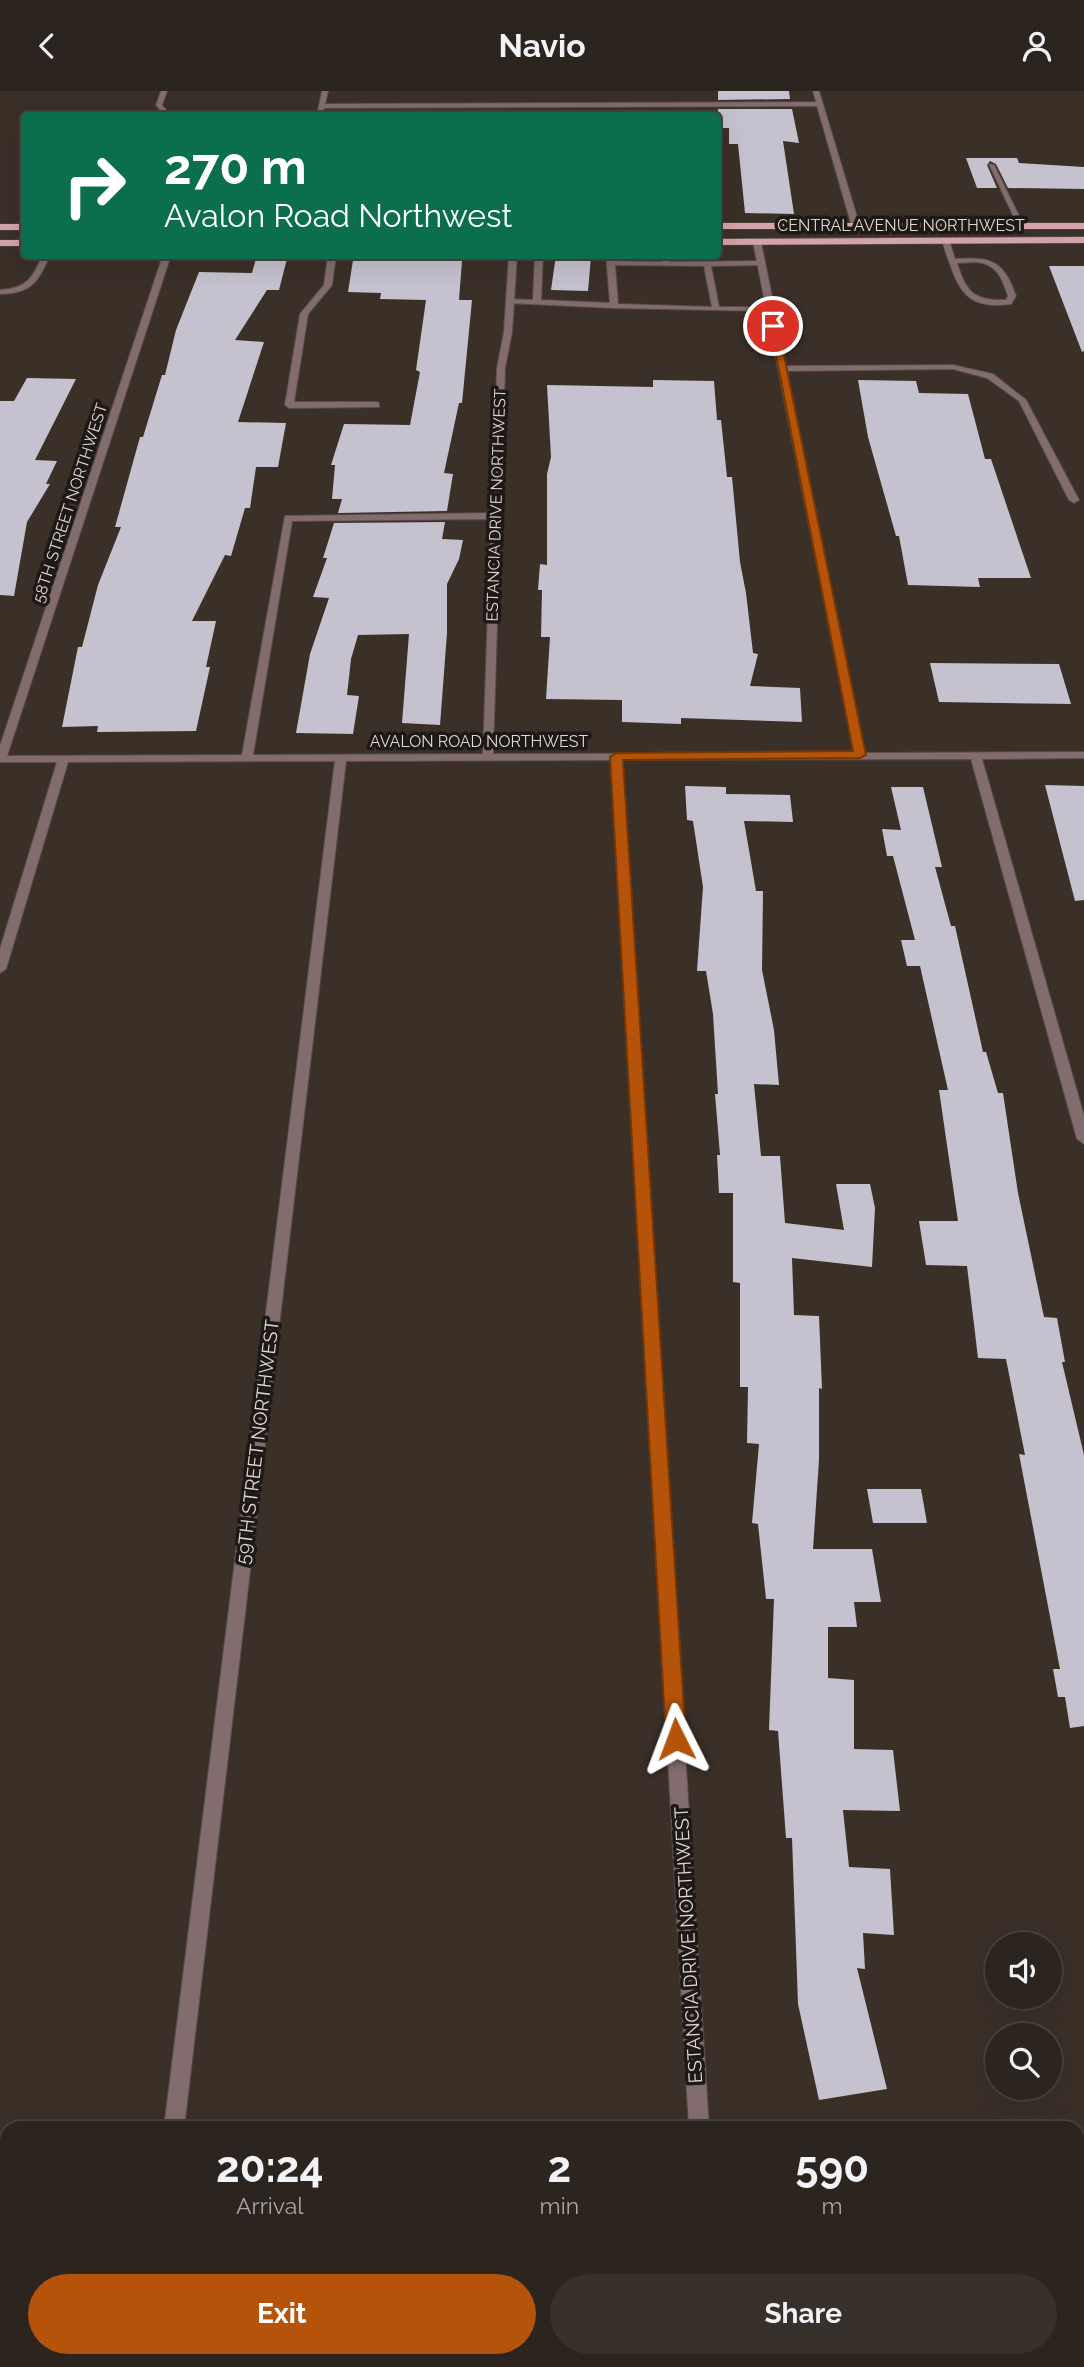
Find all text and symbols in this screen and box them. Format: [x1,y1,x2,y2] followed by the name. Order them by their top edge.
[28,27,66,65] icon: back
[498,27,586,64] text: Navio
[1018,27,1056,65] icon: person
[164,138,307,195] text: 270 m
[49,140,140,231] icon: right
[164,197,512,234] text: Avalon Road Northwest
[777,216,1025,235] street label: CENTRAL AVENUE NORTHWEST
[743,296,803,356] pin
[754,307,792,345] icon: arrive
[482,388,510,622] street label: ESTANCIA DRIVE NORTHWEST
[29,401,111,605] street label: 58TH STREET NORTHWEST
[370,732,588,751] street label: AVALON ROAD NORTHWEST
[231,1318,283,1566] street label: 59TH STREET NORTHWEST
[639,1702,713,1776] position arrow
[670,1806,706,2084] street label: ESTANCIA DRIVE NORTHWEST
[985,1932,1062,2100] map controls
[985,1932,1062,2009] button: sound
[985,2023,1062,2100] button: search
[216,2143,324,2192] text: 20:24
[547,2143,571,2192] text: 2
[795,2143,869,2192] text: 590
[236,2192,304,2219] text: Arrival
[540,2192,579,2219] text: min
[821,2192,843,2219] text: m
[28,2274,536,2354] button: Exit
[550,2274,1057,2354] button: Share

